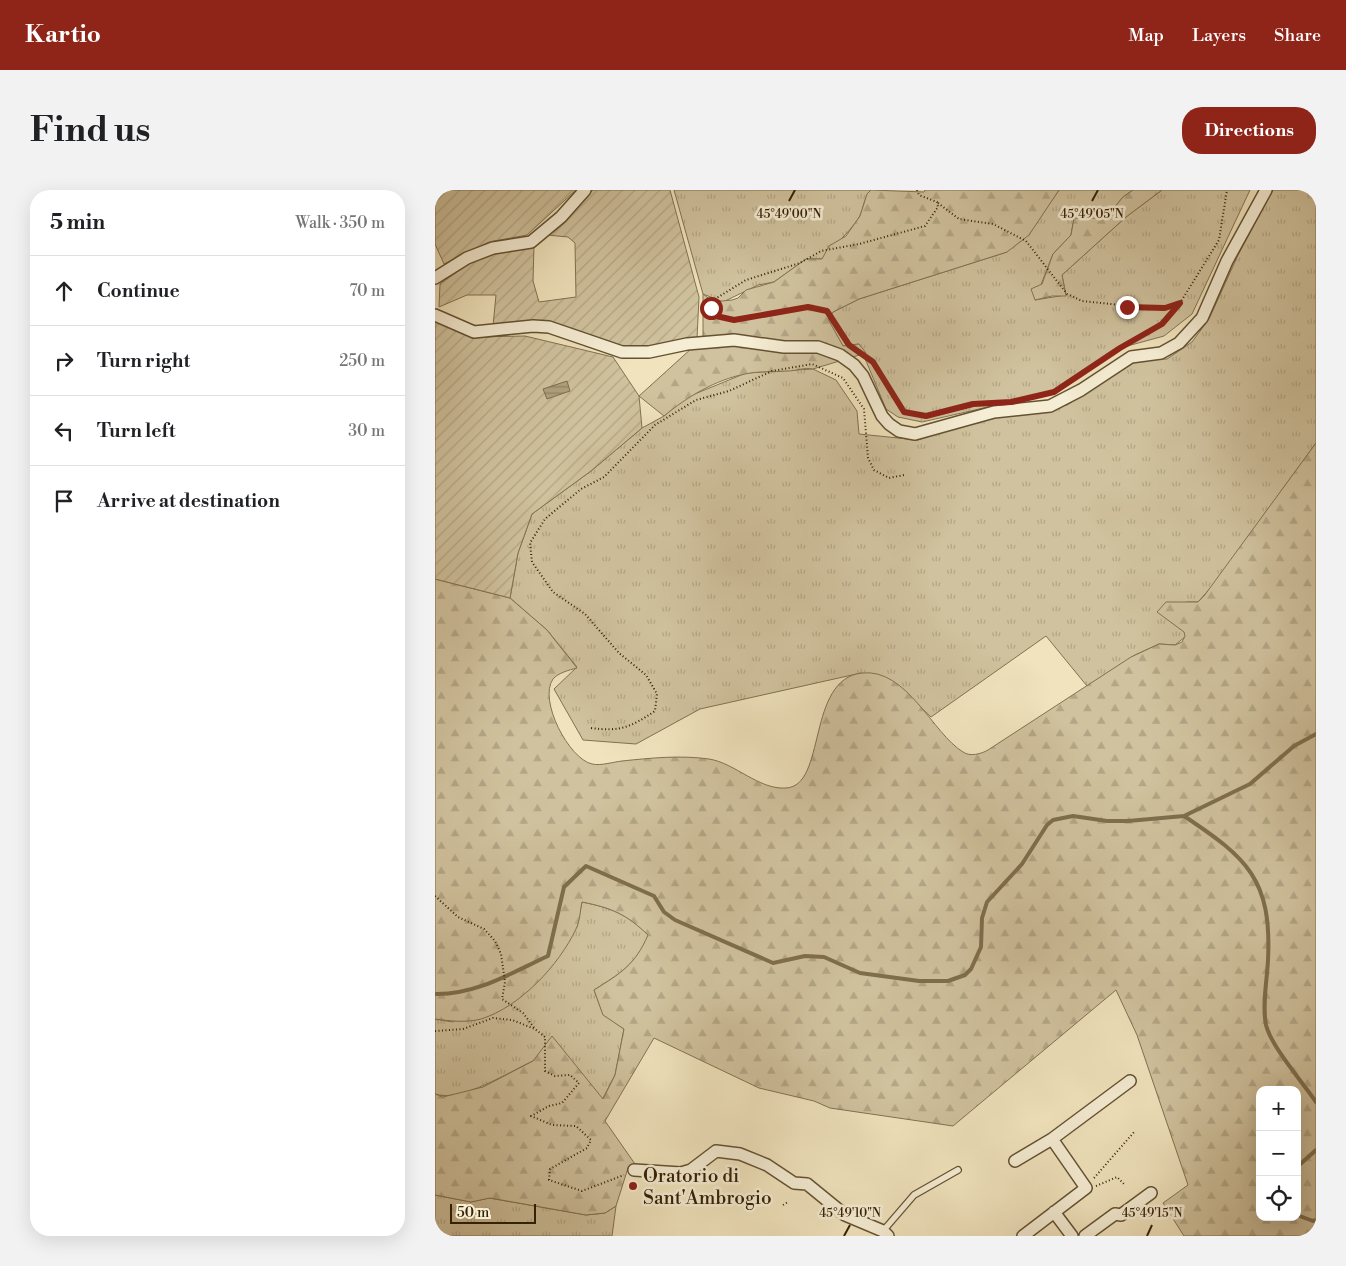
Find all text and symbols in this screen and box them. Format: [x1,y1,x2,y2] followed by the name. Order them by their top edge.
[25,20,101,50] text: Kartio
[1129,24,1164,47] text: Map
[1192,24,1246,47] text: Layers
[1274,24,1321,47] text: Share
[1182,107,1316,154] button: Directions
[30,109,150,152] text: Find us
[757,207,821,222] text: 45°49'00"N
[1060,207,1124,222] text: 45°49'05"N
[50,210,105,236] text: 5 min
[296,213,385,233] text: Walk · 350 m
[50,277,78,305] icon: ahead
[97,279,180,303] text: Continue
[349,281,385,301] text: 70 m
[1116,296,1139,319] route end
[700,297,723,320] route start
[50,347,78,375] icon: right
[97,349,190,373] text: Turn right
[339,351,385,371] text: 250 m
[50,417,78,445] icon: left
[97,419,176,443] text: Turn left
[348,421,385,441] text: 30 m
[50,487,78,515] icon: arrive
[97,489,280,513] text: Arrive at destination
[1256,1086,1301,1221] map controls
[1256,1086,1301,1131] button: +
[1256,1131,1301,1176] button: −
[643,1164,772,1210] place label: Oratorio di Sant'Ambrogio
[1256,1176,1301,1221] button: locate
[627,1180,639,1192] marker: Oratorio di Sant'Ambrogio
[450,1201,536,1224] scale bar
[457,1204,489,1222] text: 50 m
[819,1206,881,1221] text: 45°49'10"N
[1122,1206,1182,1221] text: 45°49'15"N

